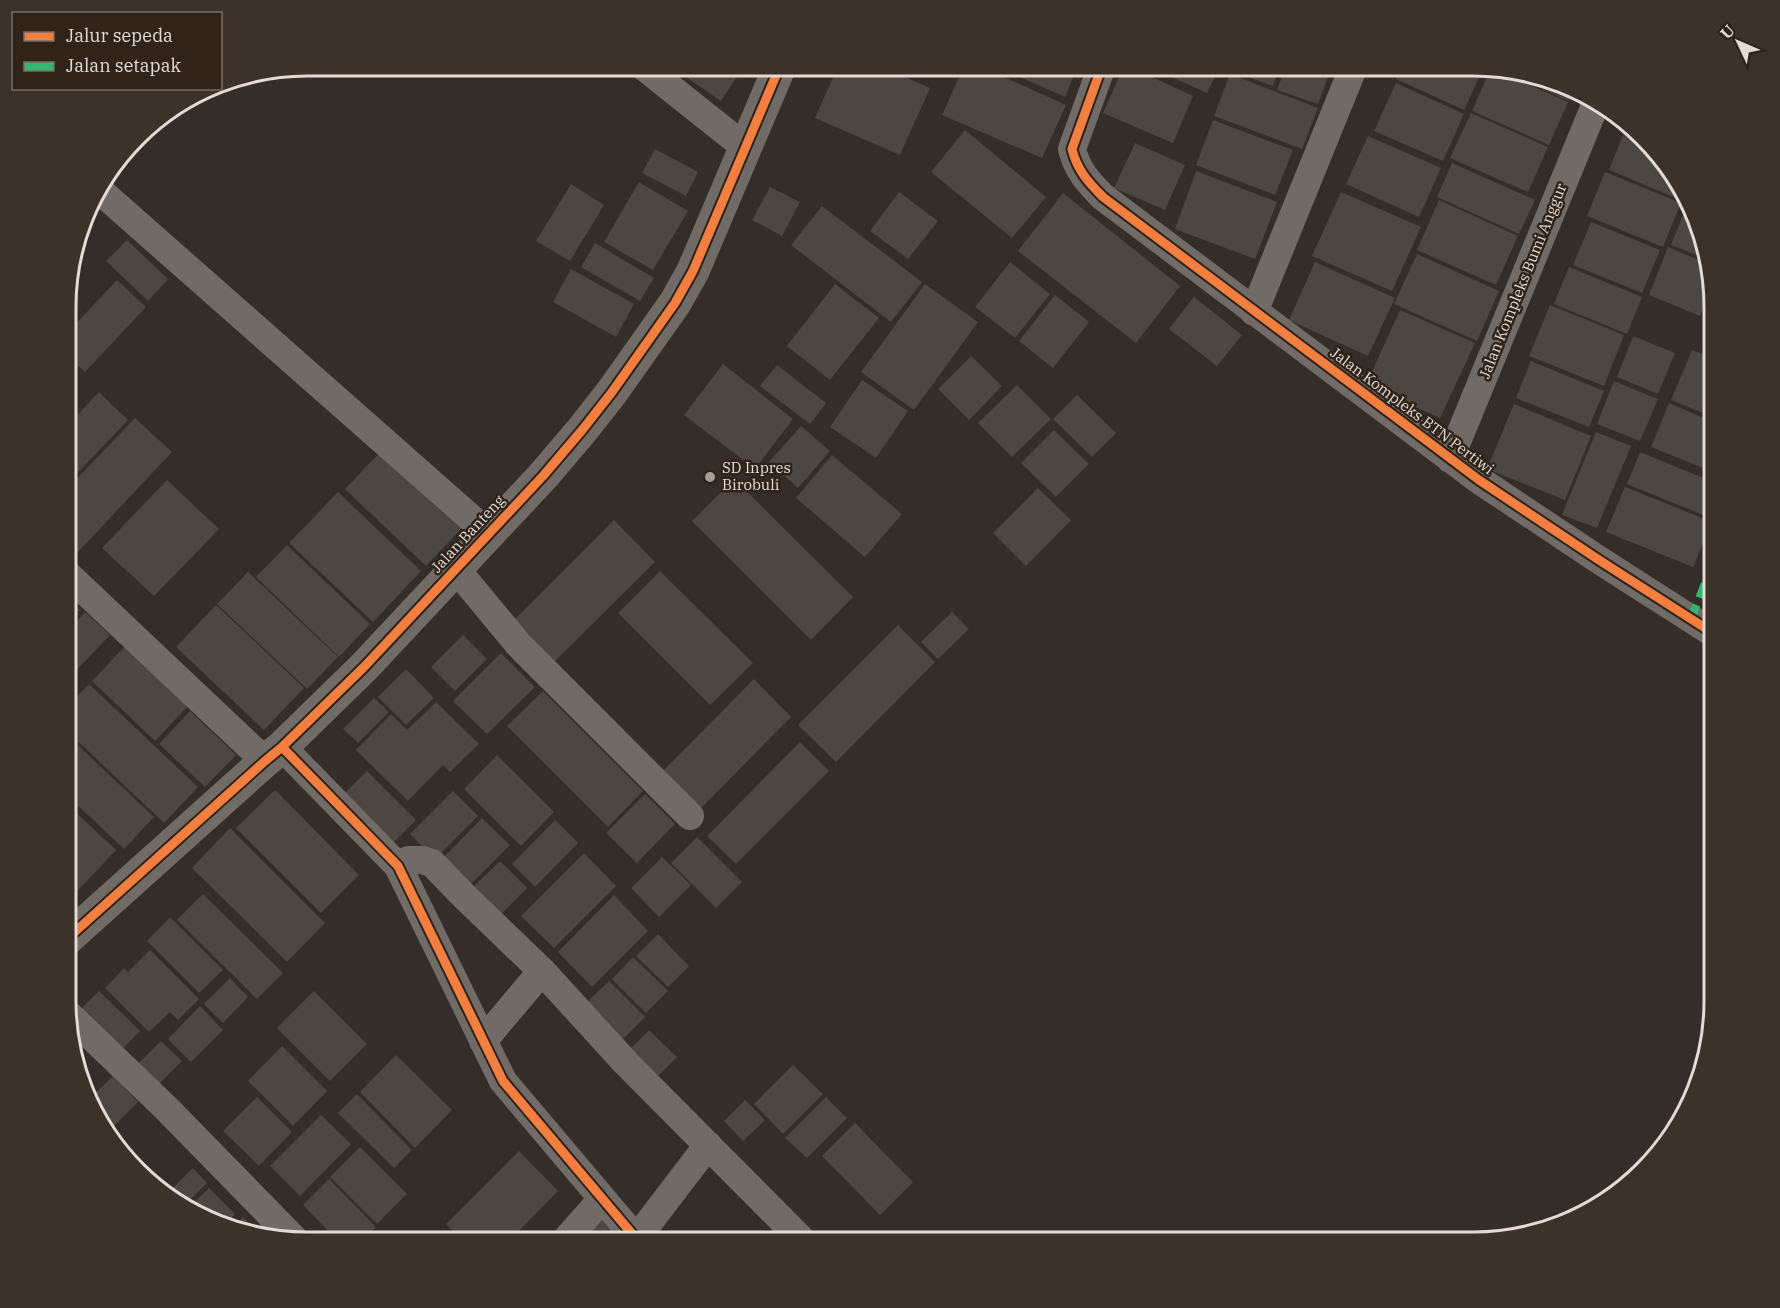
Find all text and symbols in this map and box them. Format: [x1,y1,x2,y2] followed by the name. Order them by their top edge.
[12,12,222,90] legend
[1708,12,1768,72] north arrow
[1716,20,1739,43] text: U
[66,24,173,47] text: Jalur sepeda
[66,54,182,77] text: Jalan setapak
[1475,180,1571,381] street label: Jalan Kompleks Bumi Anggur
[1327,343,1498,479] street label: Jalan Kompleks BTN Pertiwi
[722,458,791,494] place label: SD Inpres Birobuli
[703,470,717,484] marker: SD Inpres Birobuli
[427,491,509,577] street label: Jalan Banteng

